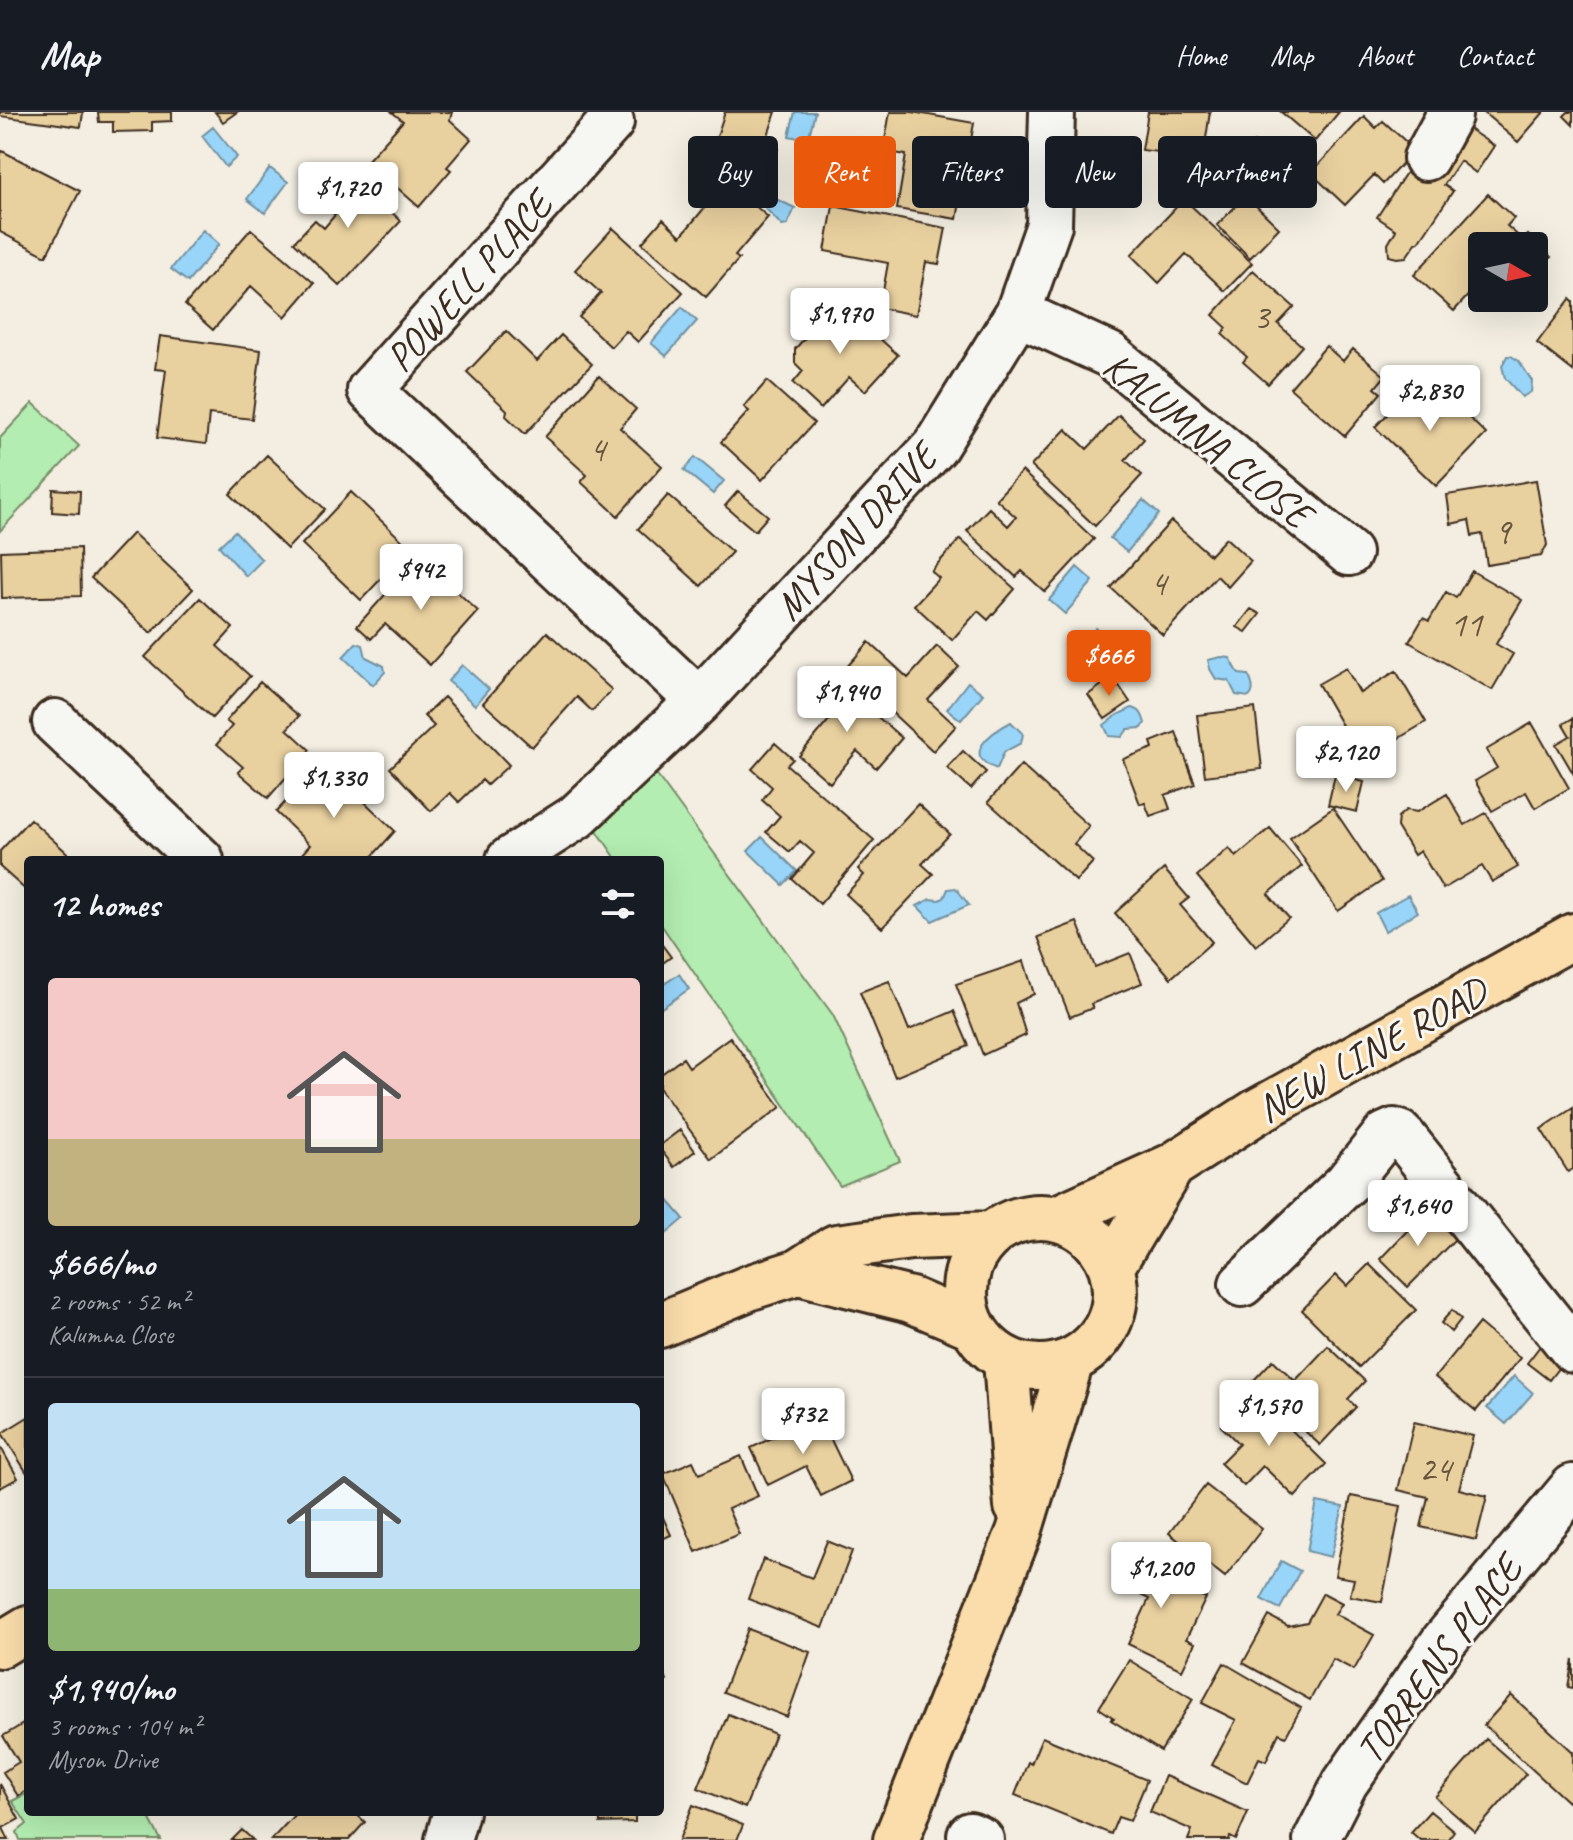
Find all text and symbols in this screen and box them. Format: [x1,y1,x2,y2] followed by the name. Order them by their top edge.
[40,32,99,79] text: Map
[1176,38,1226,73] text: Home
[1270,38,1313,73] text: Map
[1357,38,1413,73] text: About
[1457,38,1533,73] text: Contact
[688,136,778,208] chip: Buy
[794,136,896,208] chip: Rent
[912,136,1029,208] chip: Filters
[1045,136,1142,208] chip: New
[1158,136,1317,208] chip: Apartment
[283,162,413,230] pin: $1,720
[316,171,380,204] text: $1,720
[375,178,566,382] street label: POWELL PLACE
[1468,232,1548,312] north arrow
[1468,232,1548,312] map controls
[775,288,905,356] pin: $1,970
[1253,294,1272,340] house number: 3
[808,297,872,330] text: $1,970
[1093,341,1325,542] street label: KALUMNA CLOSE
[1365,365,1495,433] pin: $2,830
[1398,374,1462,407] text: $2,830
[589,426,609,472] house number: 4
[764,429,951,630] street label: MYSON DRIVE
[1494,508,1513,554] house number: 9
[374,544,468,612] pin: $942
[398,553,444,586] text: $942
[1150,560,1170,606] house number: 4
[1450,601,1484,647] house number: 11
[1062,630,1156,698] pin: $666
[1085,639,1133,672] text: $666
[782,666,912,734] pin: $1,940
[815,675,879,708] text: $1,940
[1281,726,1411,794] pin: $2,120
[1314,735,1378,768] text: $2,120
[269,752,399,820] pin: $1,330
[302,761,366,794] text: $1,330
[596,882,640,926] icon: filters
[48,883,159,926] text: 12 homes
[1248,964,1498,1133] street label: NEW LINE ROAD
[272,1030,416,1174] icon: home
[1353,1180,1483,1248] pin: $1,640
[1386,1189,1450,1222] text: $1,640
[48,1242,155,1285] text: $666/mo
[48,1285,189,1318] text: 2 rooms · 52 m²
[48,1318,173,1351] text: Kalumna Close
[1204,1380,1334,1448] pin: $1,570
[756,1388,850,1456] pin: $732
[1237,1389,1301,1422] text: $1,570
[780,1397,826,1430] text: $732
[1419,1446,1455,1492] house number: 24
[272,1455,416,1599] icon: home
[1096,1542,1226,1610] pin: $1,200
[1345,1542,1536,1773] street label: TORRENS PLACE
[1129,1551,1193,1584] text: $1,200
[48,1667,174,1710] text: $1,940/mo
[48,1710,200,1743] text: 3 rooms · 104 m²
[48,1743,158,1776] text: Myson Drive

